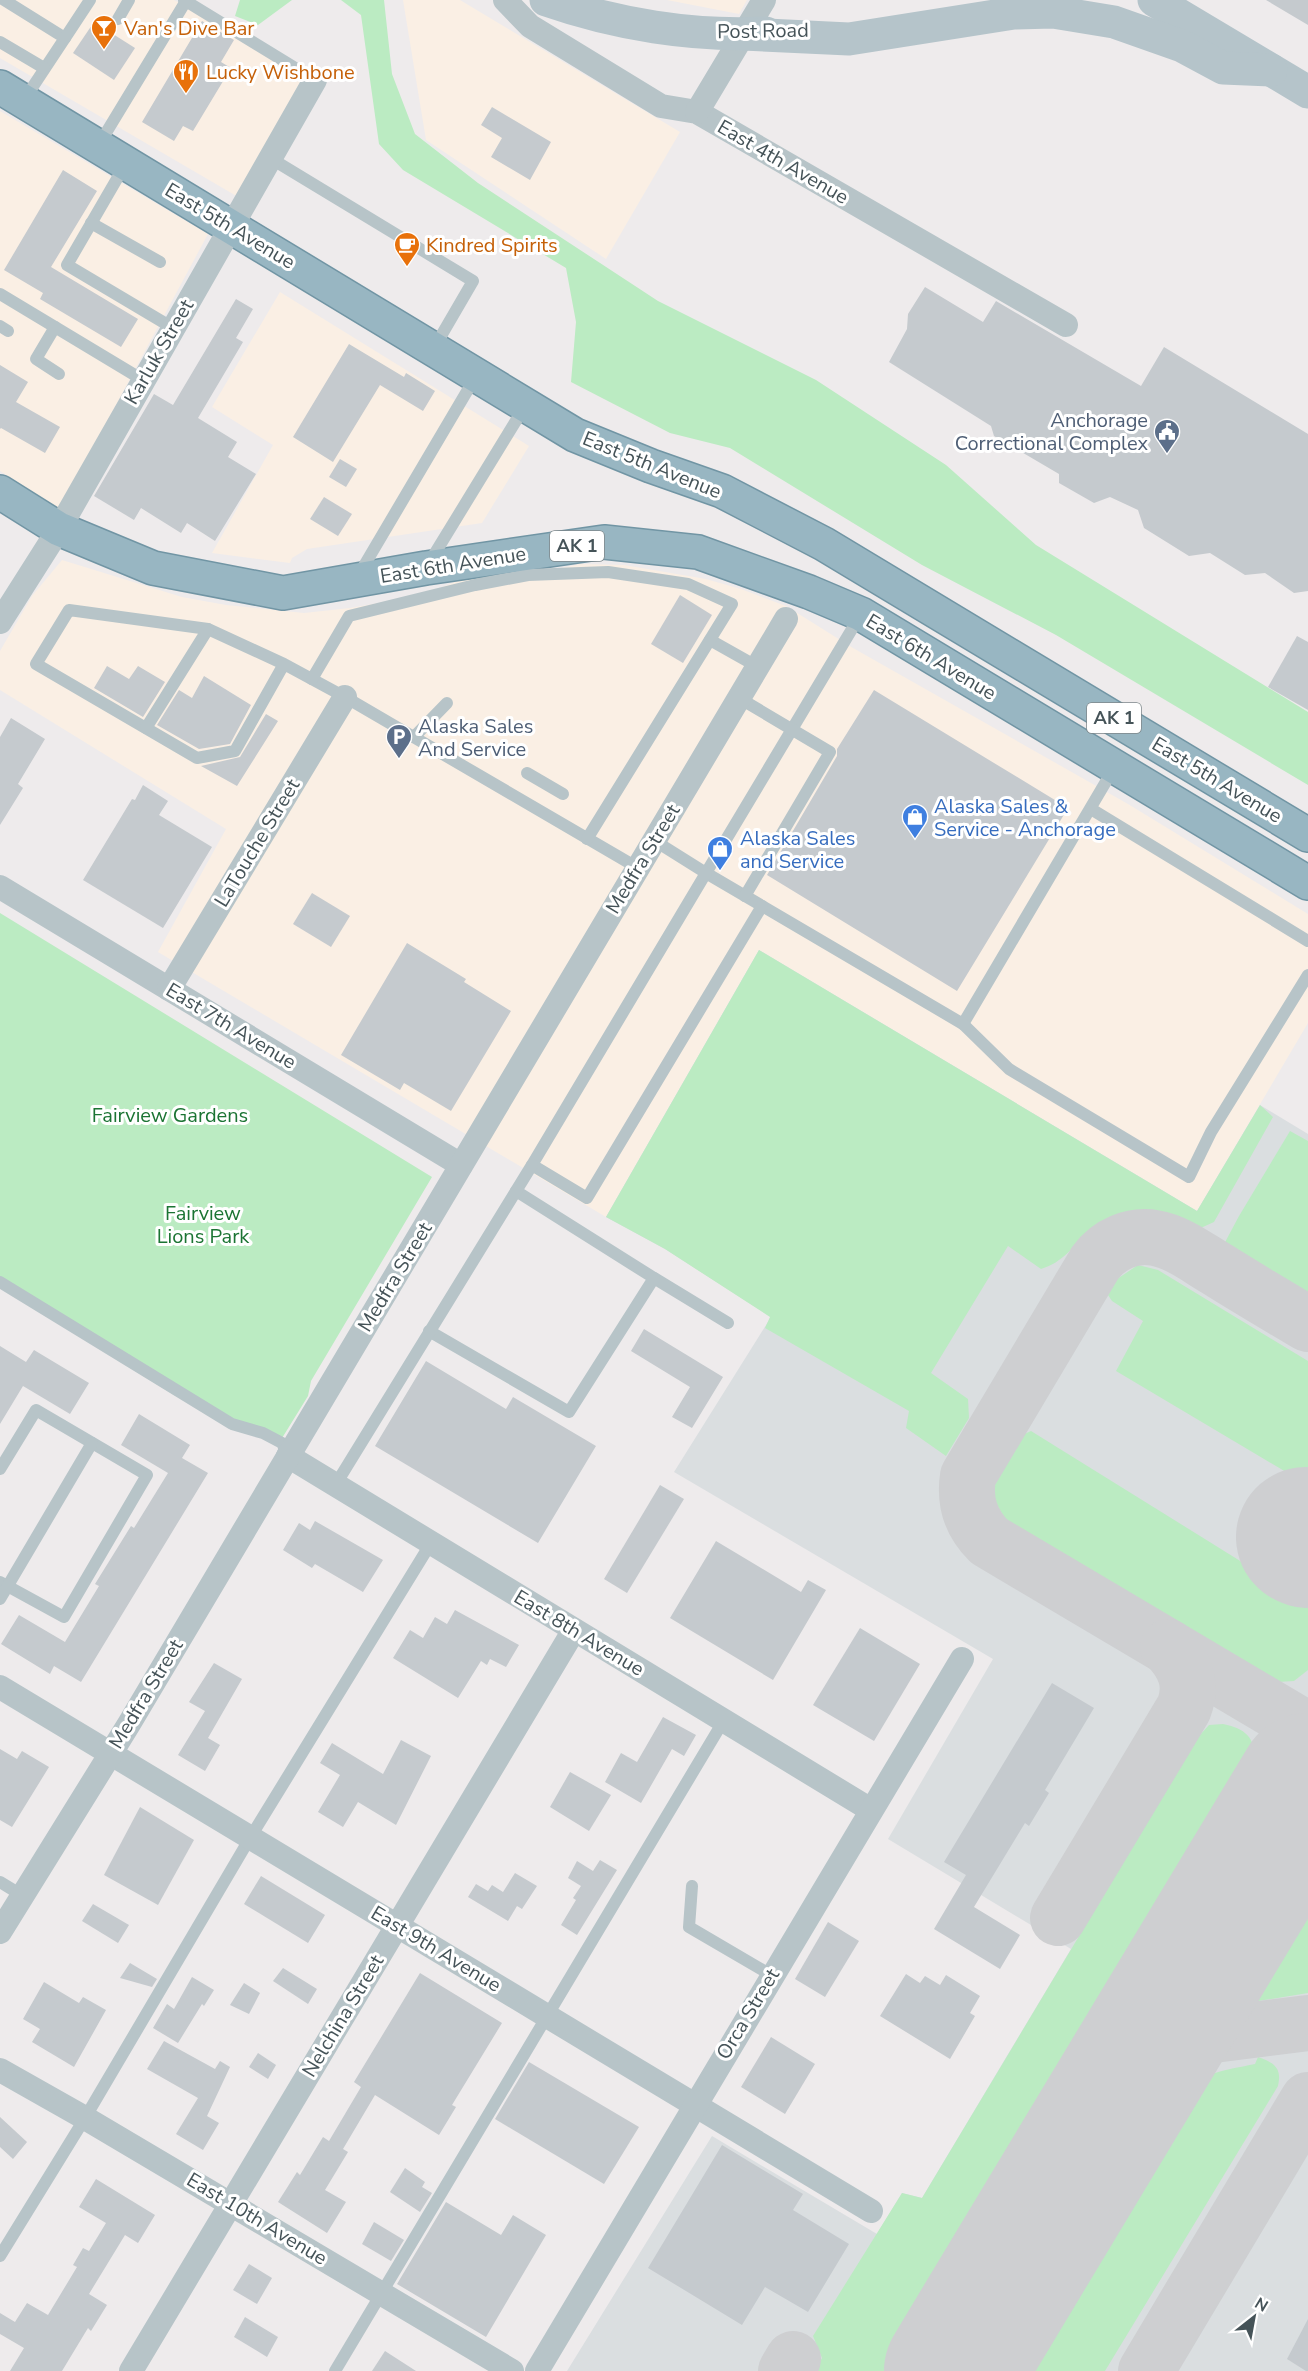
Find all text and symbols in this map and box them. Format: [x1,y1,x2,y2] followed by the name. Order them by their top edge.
[89,13,119,51] bar icon: Van's Dive Bar
[123,15,254,42] place label: Van's Dive Bar
[717,17,809,45] street label: Post Road
[171,57,201,95] restaurant icon: Lucky Wishbone
[206,59,355,86] place label: Lucky Wishbone
[712,113,854,211] street label: East 4th Avenue
[160,176,300,276] street label: East 5th Avenue
[392,230,422,268] cafe icon: Kindred Spirits
[426,232,558,259] place label: Kindred Spirits
[118,294,200,409] street label: Karluk Street
[955,407,1148,457] place label: Anchorage Correctional Complex
[1152,417,1182,455] public building icon: Anchorage Correctional Complex
[579,425,725,505] street label: East 5th Avenue
[550,531,604,561] road number: AK 1
[378,540,528,590] street label: East 6th Avenue
[861,607,1001,707] street label: East 6th Avenue
[1087,703,1141,733] road number: AK 1
[418,713,533,763] place label: Alaska Sales And Service
[384,722,414,760] parking icon: Alaska Sales And Service
[1147,730,1287,830] street label: East 5th Avenue
[208,773,306,912] street label: LaTouche Street
[934,793,1116,843] place label: Alaska Sales & Service - Anchorage
[600,798,687,919] street label: Medfra Street
[900,802,930,840] shop icon: Alaska Sales & Service - Anchorage
[740,825,855,875] place label: Alaska Sales and Service
[705,834,735,872] shop icon: Alaska Sales and Service
[161,976,301,1076] street label: East 7th Avenue
[92,1102,248,1129] park label: Fairview Gardens
[157,1200,250,1250] park label: Fairview Lions Park
[352,1216,439,1337] street label: Medfra Street
[509,1583,649,1683] street label: East 8th Avenue
[103,1633,190,1754] street label: Medfra Street
[366,1899,506,1999] street label: East 9th Avenue
[296,1949,391,2082] street label: Nelchina Street
[710,1963,786,2065] street label: Orca Street
[182,2166,332,2272] street label: East 10th Avenue
[1224,2287,1284,2347] north arrow
[1250,2292,1272,2318] text: N

